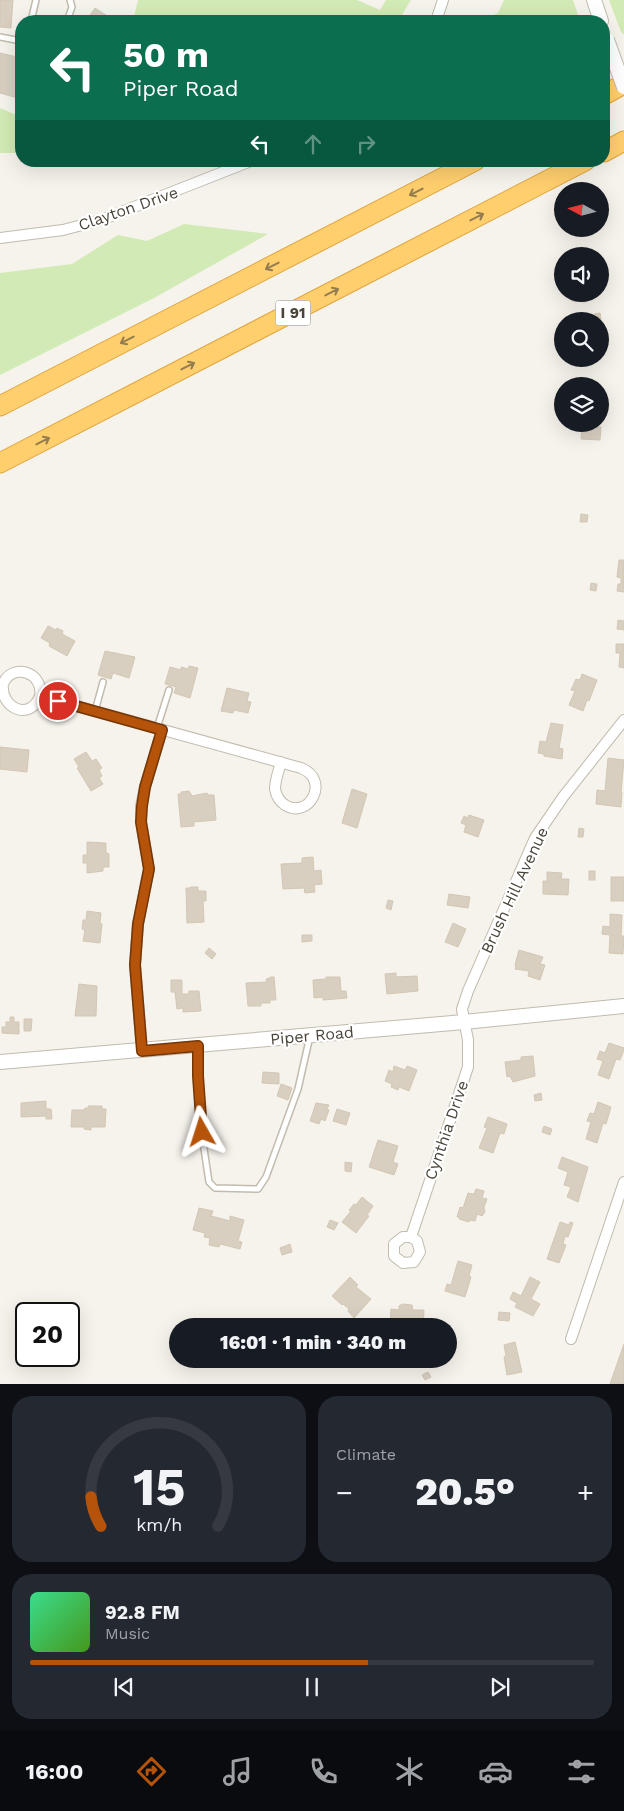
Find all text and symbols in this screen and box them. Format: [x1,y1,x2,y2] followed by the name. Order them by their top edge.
[123,34,209,76] text: 50 m
[40,35,105,100] icon: left
[123,76,238,101] text: Piper Road
[246,130,274,158] icon: left
[299,130,327,158] icon: ahead
[352,130,380,158] icon: right
[554,182,609,238] north arrow
[554,182,609,432] map controls
[76,183,181,234] street label: Clayton Drive
[409,188,424,197] one-way arrow
[469,212,484,222] one-way arrow
[554,247,609,302] button: sound
[265,262,280,271] one-way arrow
[325,287,340,297] one-way arrow
[276,300,310,326] road number: I 91
[554,312,609,367] button: search
[120,336,135,345] one-way arrow
[180,361,195,370] one-way arrow
[554,377,609,432] button: layers
[36,436,51,446] one-way arrow
[37,680,79,722] pin
[44,687,72,715] icon: arrive
[477,824,552,956] street label: Brush Hill Avenue
[269,1022,355,1049] street label: Piper Road
[421,1078,472,1182] street label: Cynthia Drive
[175,1105,227,1157] position arrow
[15,1302,80,1367] speed limit sign: 20
[220,1331,406,1354] text: 16:01 · 1 min · 340 m
[336,1445,396,1464] text: Climate
[133,1457,185,1518] text: 15
[415,1470,515,1514] text: 20.5°
[336,1476,353,1509] text: −
[577,1476,594,1509] text: +
[136,1514,182,1535] text: km/h
[105,1601,180,1624] text: 92.8 FM
[105,1624,150,1643] text: Music
[110,1673,138,1701] icon: previous
[298,1673,326,1701] icon: pause
[486,1673,514,1701] icon: next
[134,1754,169,1789] icon: directions
[220,1754,255,1789] icon: music
[306,1754,341,1789] icon: phone
[392,1754,427,1789] icon: climate
[478,1754,513,1789] icon: car
[564,1754,599,1789] icon: filters
[25,1759,83,1784] text: 16:00

